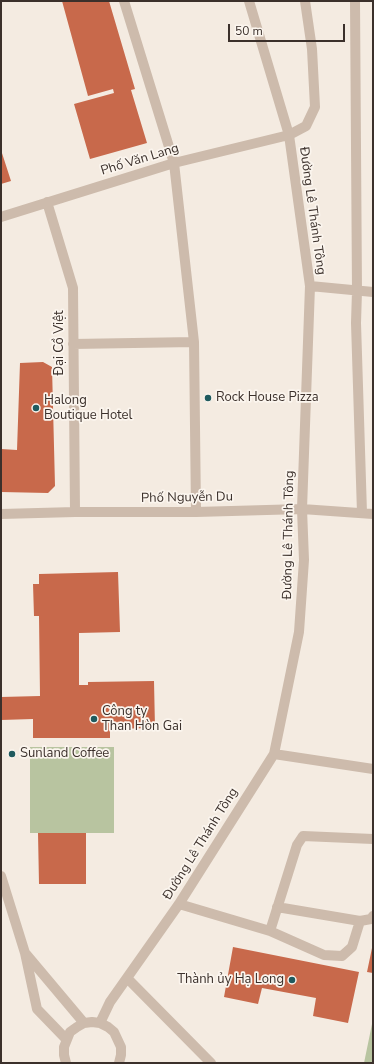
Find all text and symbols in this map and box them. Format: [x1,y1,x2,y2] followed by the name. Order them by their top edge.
[230,16,347,42] scale bar
[235,23,263,39] text: 50 m
[99,141,181,179] street label: Phố Văn Lang
[295,146,329,276] street label: Đường Lê Thánh Tông
[52,310,68,376] street label: Đại Cồ Việt
[216,390,319,406] place label: Rock House Pizza
[44,393,132,424] place label: Halong Boutique Hotel
[203,393,213,403] marker: Rock House Pizza
[31,403,41,413] marker: Halong Boutique Hotel
[280,470,298,600] street label: Đường Lê Thánh Tông
[141,489,233,507] street label: Phố Nguyễn Du
[102,704,182,735] place label: Công ty Than Hòn Gai
[89,714,99,724] marker: Công ty Than Hòn Gai
[20,746,109,762] place label: Sunland Coffee
[7,749,17,759] marker: Sunland Coffee
[160,785,242,903] street label: Đường Lê Thánh Tông
[177,972,284,988] place label: Thành ủy Hạ Long
[287,975,297,985] marker: Thành ủy Hạ Long

